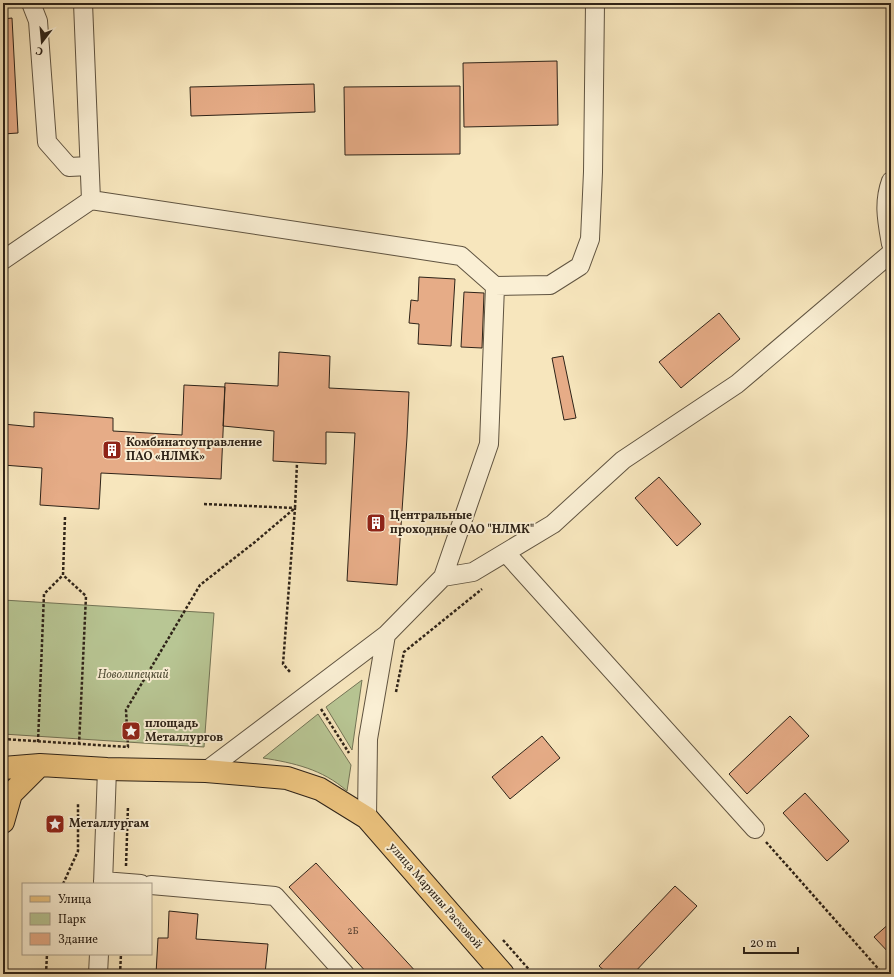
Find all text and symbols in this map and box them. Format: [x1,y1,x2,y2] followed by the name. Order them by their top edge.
[22,22,62,62] north arrow
[34,42,45,58] text: С
[126,435,262,465] place label: Комбинатоуправление ПАО «НЛМК»
[101,439,123,461] building icon: Комбинатоуправление ПАО «НЛМК»
[390,508,534,538] place label: Центральные проходные ОАО "НЛМК"
[365,512,387,534] building icon: Центральные проходные ОАО "НЛМК"
[98,667,168,683] park label: Новолипецкий
[145,716,223,746] place label: площадь Металлургов
[120,720,142,742] place icon: площадь Металлургов
[44,813,66,835] place icon: Металлургам
[69,816,149,832] place label: Металлургам
[384,840,486,952] street label: улица Марины Расковой
[22,883,152,955] legend
[58,892,91,908] text: Улица
[58,912,86,928] text: Парк
[347,924,359,938] house number: 2Б
[744,929,798,955] scale bar
[58,932,98,948] text: Здание
[750,936,777,952] text: 20 m

